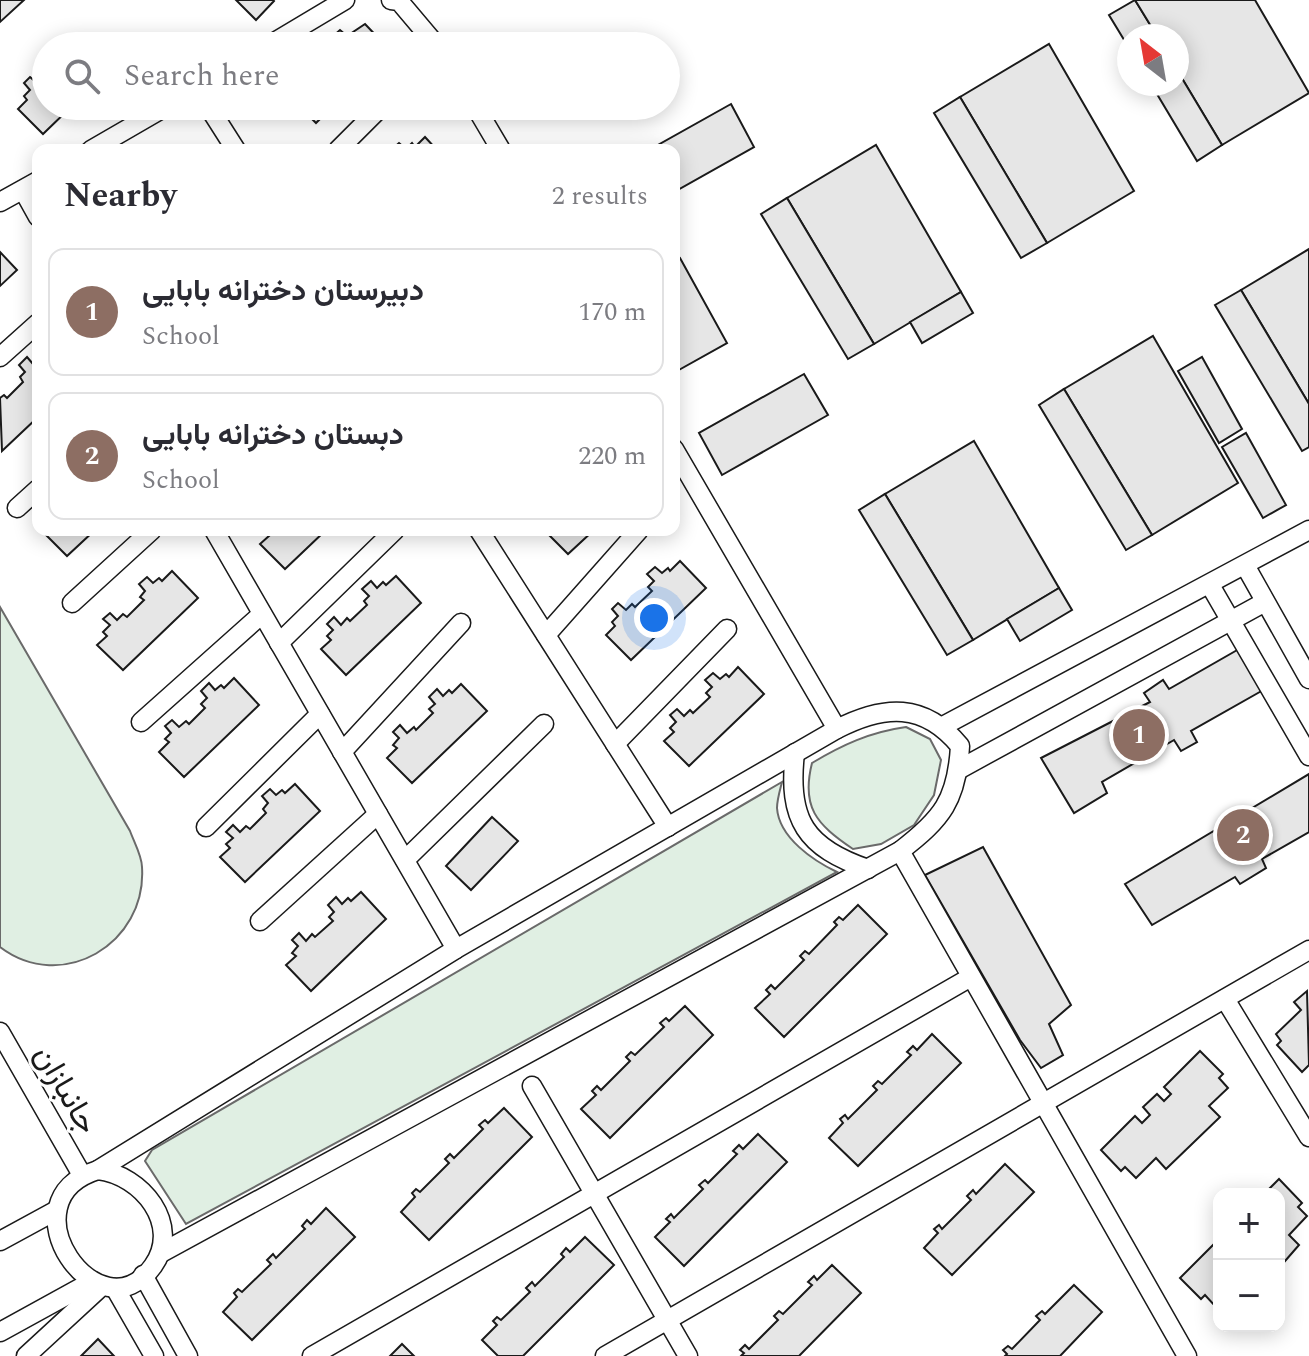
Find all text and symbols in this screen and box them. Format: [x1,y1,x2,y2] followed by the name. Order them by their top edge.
[1117,24,1189,96] north arrow
[32,32,680,120] search box
[124,53,280,99] text: Search here
[60,54,104,98] icon: search
[64,170,177,222] text: Nearby
[552,176,648,216] text: 2 results
[142,268,424,314] text: دبیرستان دخترانه بابایی
[85,292,99,332] text: 1
[578,292,646,332] text: 170 m
[142,316,220,356] text: School
[142,412,404,458] text: دبستان دخترانه بابایی
[85,436,99,476] text: 2
[578,436,646,476] text: 220 m
[142,460,220,500] text: School
[634,598,674,638] your location
[1113,705,1165,765] pin: 1
[1217,805,1269,865] pin: 2
[20,1036,111,1144] street label: جانبازان
[1213,1188,1285,1332] map controls
[1213,1188,1285,1260] button: +
[1213,1260,1285,1332] button: −

